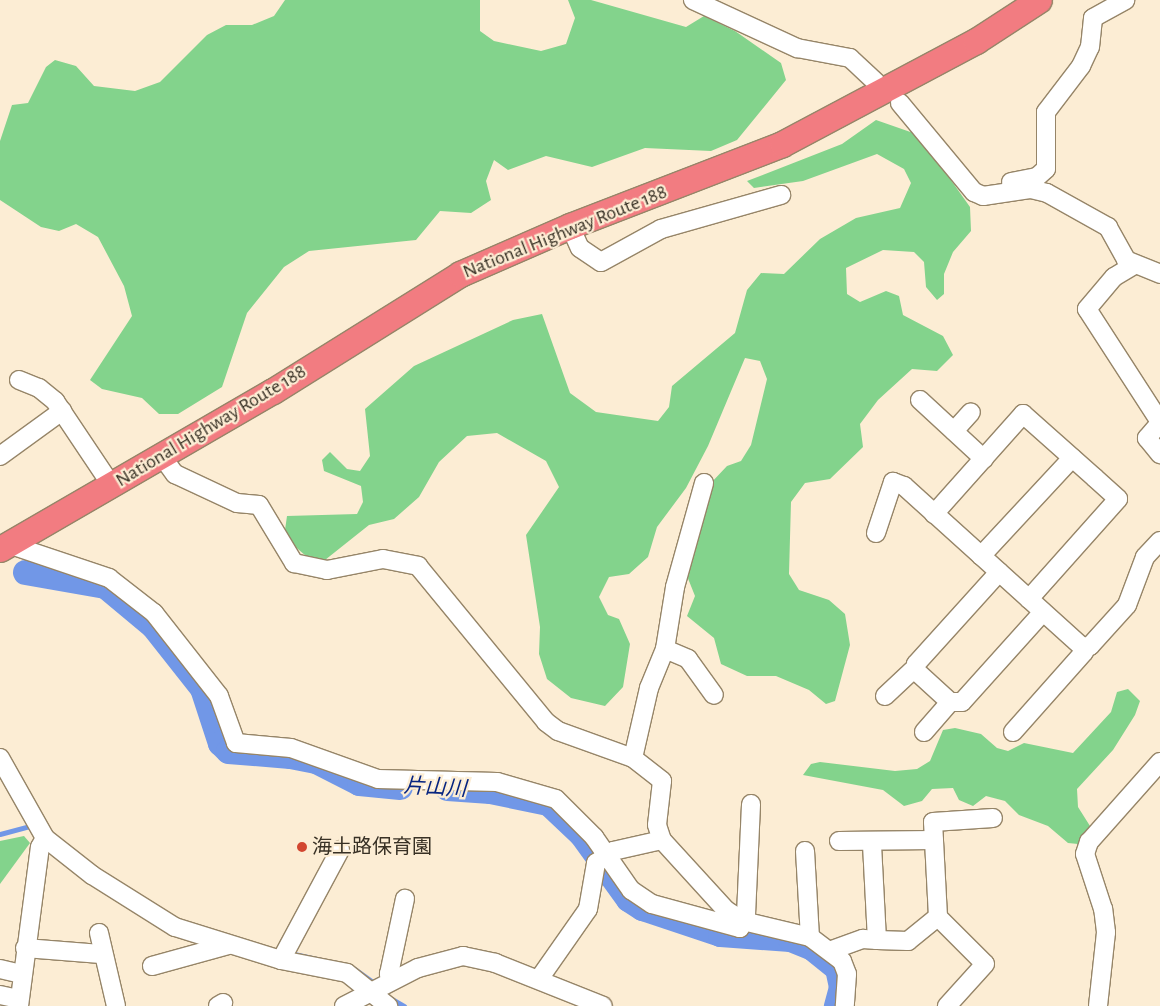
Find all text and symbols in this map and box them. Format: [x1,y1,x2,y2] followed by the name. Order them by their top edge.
[459,180,671,284] street label: National Highway Route 188
[111,360,311,492] street label: National Highway Route 188
[403,774,467,802] water label: 片山川
[312,835,432,859] place label: 海土路保育園
[296,841,308,853] marker: 海土路保育園

